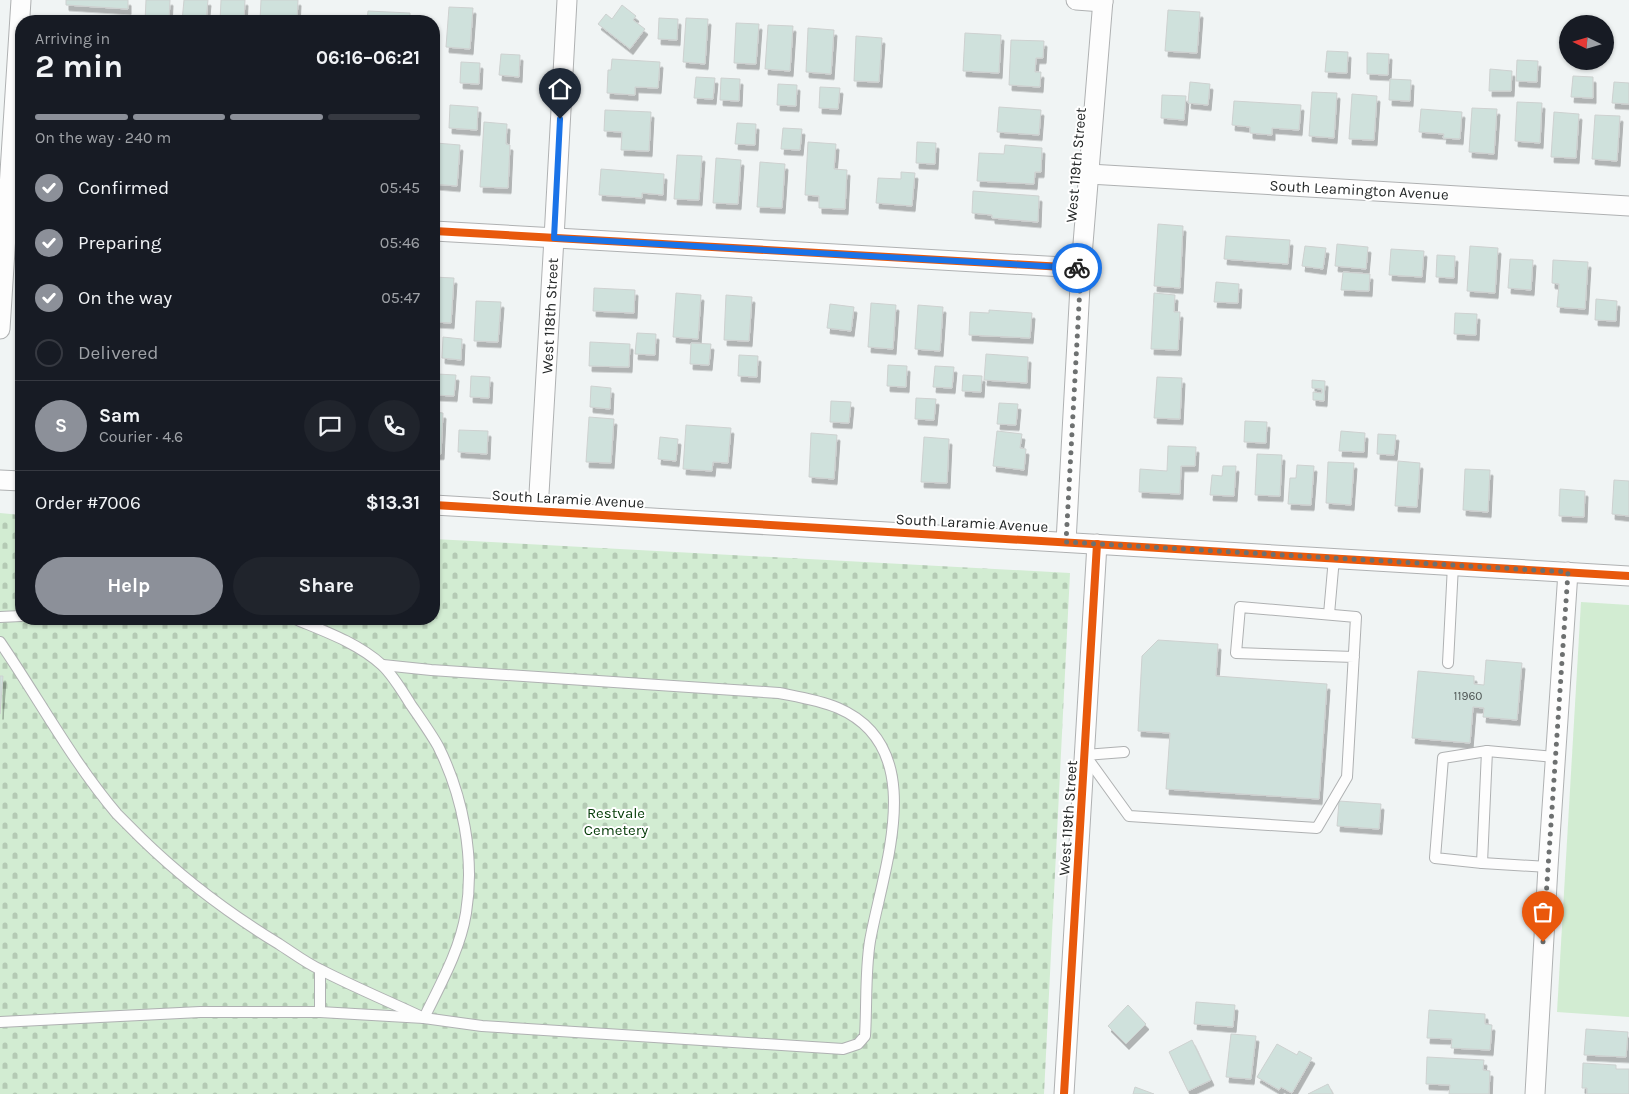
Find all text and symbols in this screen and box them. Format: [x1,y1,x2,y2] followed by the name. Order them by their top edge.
[1559,15,1614,70] north arrow
[1559,15,1614,70] map controls
[35,29,110,48] text: Arriving in
[316,47,420,69] text: 06:16–06:21
[35,48,123,85] text: 2 min
[539,68,581,119] pin
[546,75,574,103] icon: home
[1062,106,1090,223] street label: West 119th Street
[35,128,171,147] text: On the way · 240 m
[35,174,63,202] icon: check
[1269,176,1449,204] street label: South Leamington Avenue
[78,177,169,199] text: Confirmed
[380,178,420,197] text: 05:45
[35,229,63,257] icon: check
[78,232,161,254] text: Preparing
[380,233,420,252] text: 05:46
[1052,243,1102,293] courier
[1063,254,1091,282] icon: bike
[538,257,562,375] street label: West 118th Street
[35,284,63,312] icon: check
[78,287,172,309] text: On the way
[381,288,420,307] text: 05:47
[78,342,158,364] text: Delivered
[304,400,356,452] button: chat
[368,400,420,452] button: phone
[99,405,140,427] text: Sam
[55,415,67,437] text: S
[99,427,183,446] text: Courier · 4.6
[491,486,645,512] street label: South Laramie Avenue
[35,492,141,514] text: Order #7006
[366,492,420,514] text: $13.31
[895,510,1049,536] street label: South Laramie Avenue
[35,557,223,615] button: Help
[233,557,420,615] button: Share
[1454,689,1482,703] house number: 11960
[1055,759,1081,876] street label: West 119th Street
[584,804,648,839] park label: Restvale Cemetery
[1522,891,1564,942] pin
[1529,898,1557,926] icon: bag

